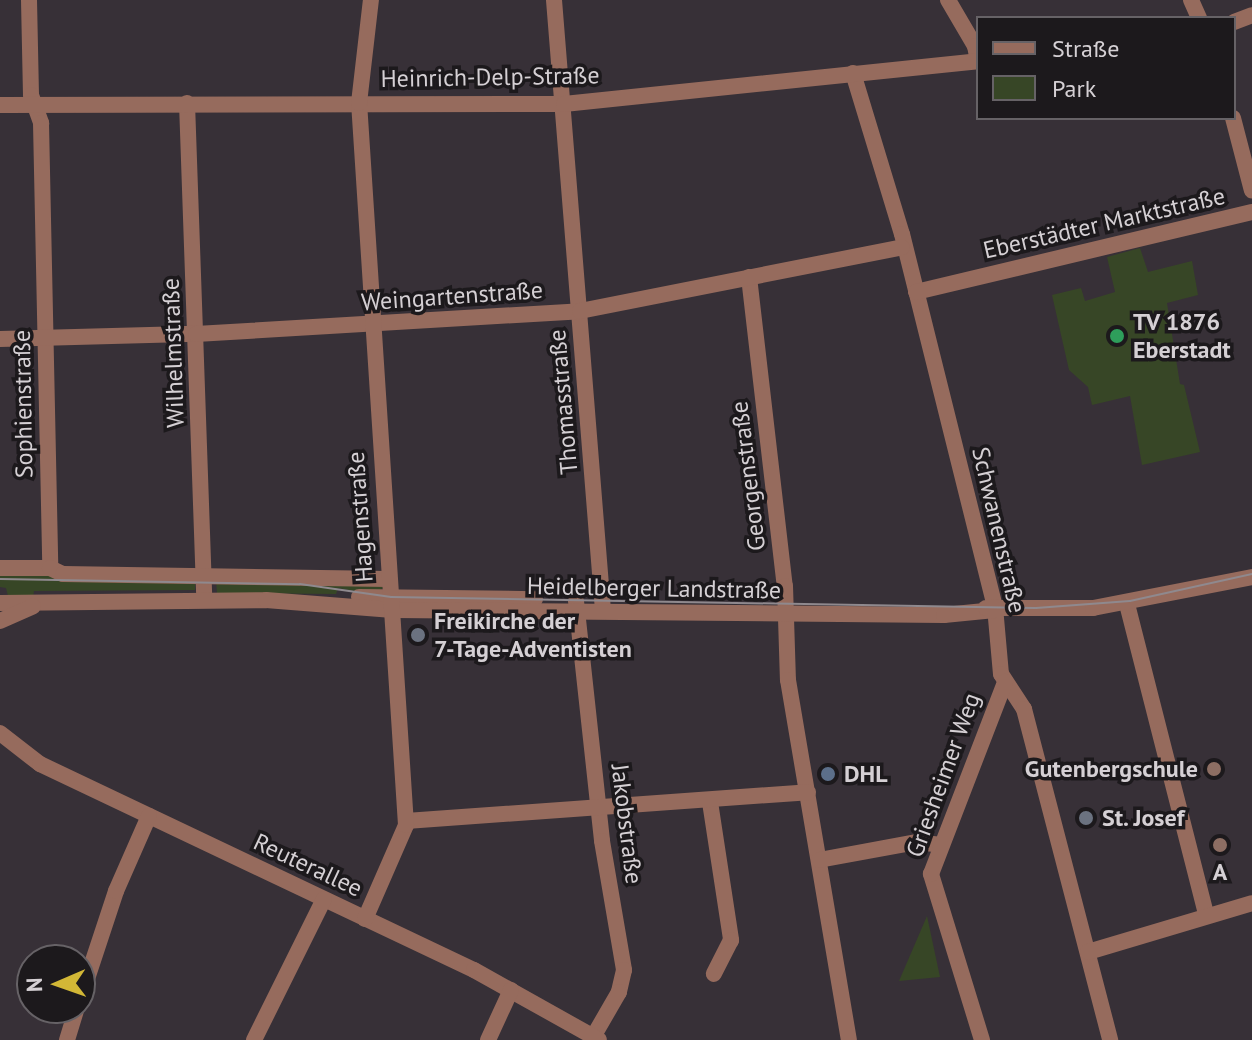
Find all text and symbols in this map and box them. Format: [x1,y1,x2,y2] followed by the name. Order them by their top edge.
[976,16,1236,120] legend
[1052,33,1119,64] text: Straße
[380,61,600,93] street label: Heinrich-Delp-Straße
[1052,73,1096,104] text: Park
[980,181,1228,265] street label: Eberstädter Marktstraße
[360,275,544,317] street label: Weingartenstraße
[156,278,190,428] street label: Wilhelmstraße
[1133,308,1231,364] place label: TV 1876 Eberstadt
[1108,327,1126,345] marker: TV 1876 Eberstadt
[542,328,584,476] street label: Thomasstraße
[7,330,39,478] street label: Sophienstraße
[725,400,771,552] street label: Georgenstraße
[966,444,1032,616] street label: Schwanenstraße
[341,451,379,583] street label: Hagenstraße
[527,571,781,605] street label: Heidelberger Landstraße
[434,607,632,663] place label: Freikirche der 7-Tage-Adventisten
[409,626,427,644] marker: Freikirche der 7-Tage-Adventisten
[900,689,986,861] street label: Griesheimer Weg
[1025,755,1198,783] place label: Gutenbergschule
[844,760,887,788] place label: DHL
[1205,760,1223,778] marker: Gutenbergschule
[605,762,649,886] street label: Jakobstraße
[819,765,837,783] marker: DHL
[1102,804,1186,832] place label: St. Josef
[1077,809,1095,827] marker: St. Josef
[249,827,367,903] street label: Reuterallee
[1211,836,1229,854] marker: A
[1213,858,1227,886] place label: A
[16,944,96,1024] north arrow
[20,977,48,992] text: N

